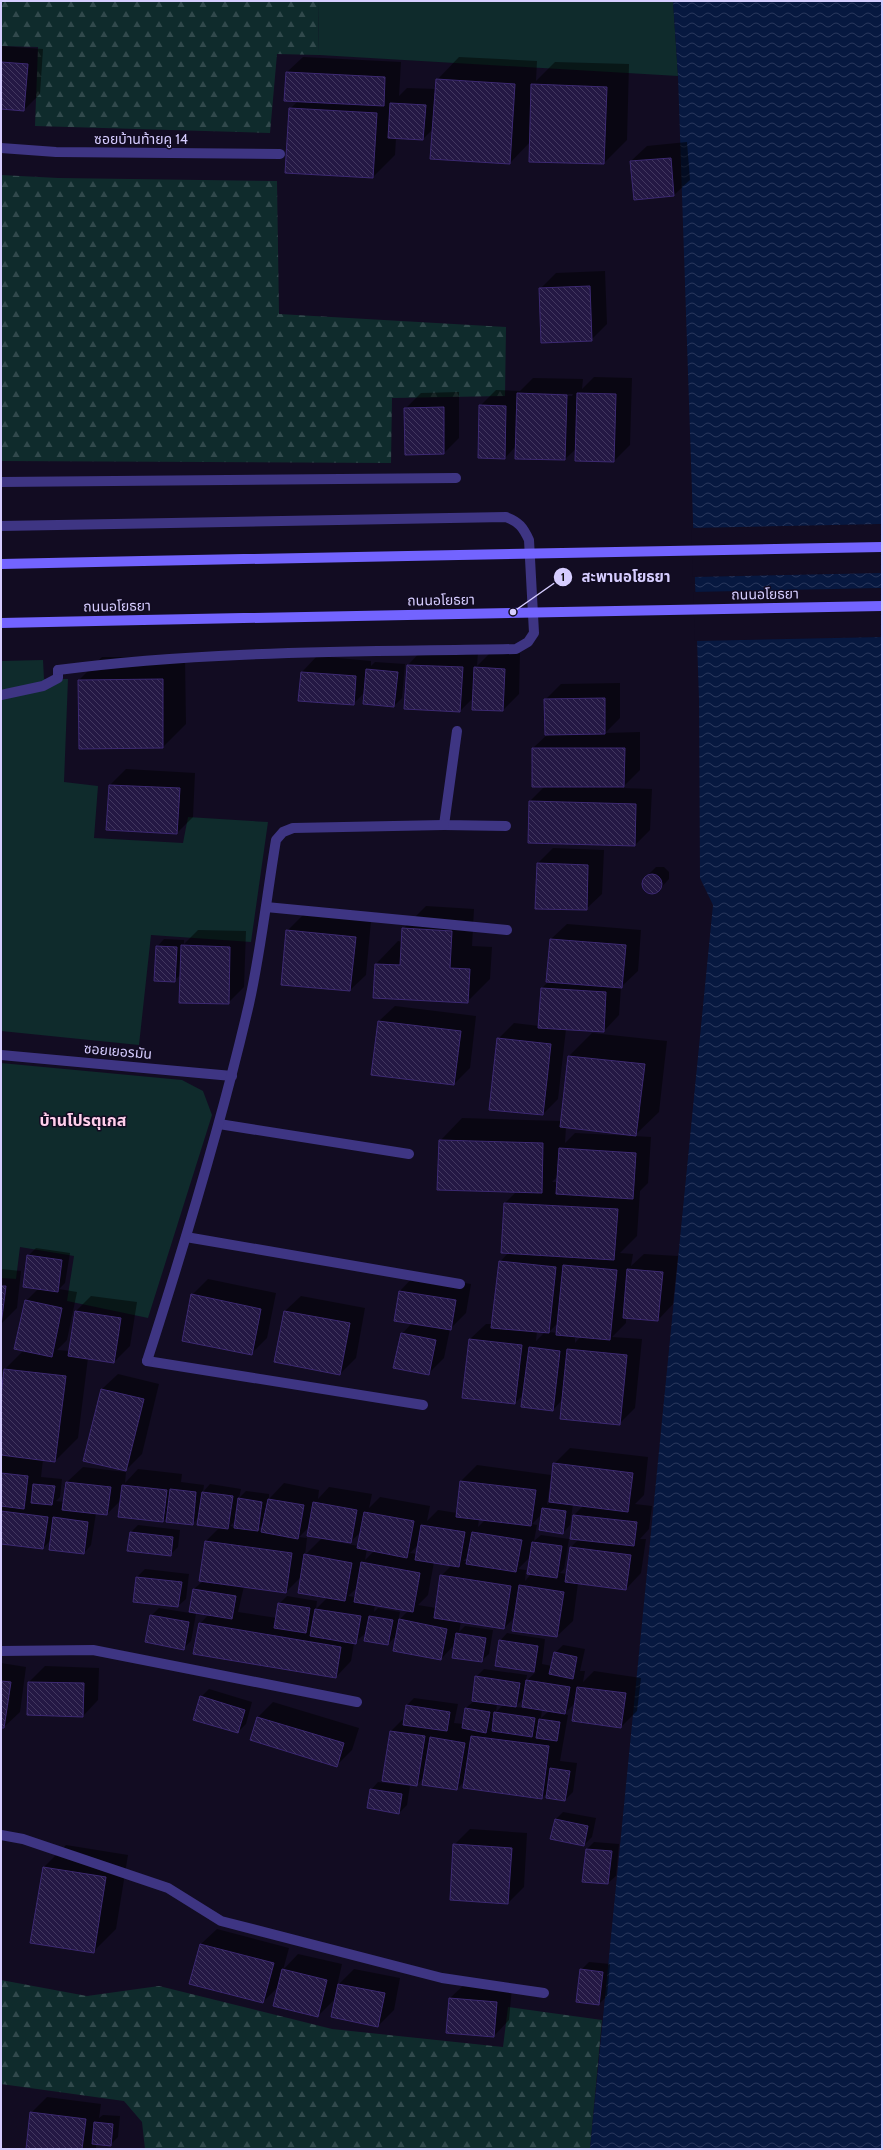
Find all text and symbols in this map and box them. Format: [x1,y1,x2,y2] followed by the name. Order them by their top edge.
[94,130,188,148] street label: ซอยบ้านท้ายคู 14
[553,564,678,591] callout: สะพานอโยธยา
[582,568,670,586] text: สะพานอโยธยา
[561,569,565,584] text: 1
[731,584,799,604] street label: ถนนอโยธยา
[407,590,475,610] street label: ถนนอโยธยา
[83,596,151,616] street label: ถนนอโยธยา
[83,1039,153,1063] street label: ซอยเยอรมัน
[40,1111,127,1130] district label: บ้านโปรตุเกส

